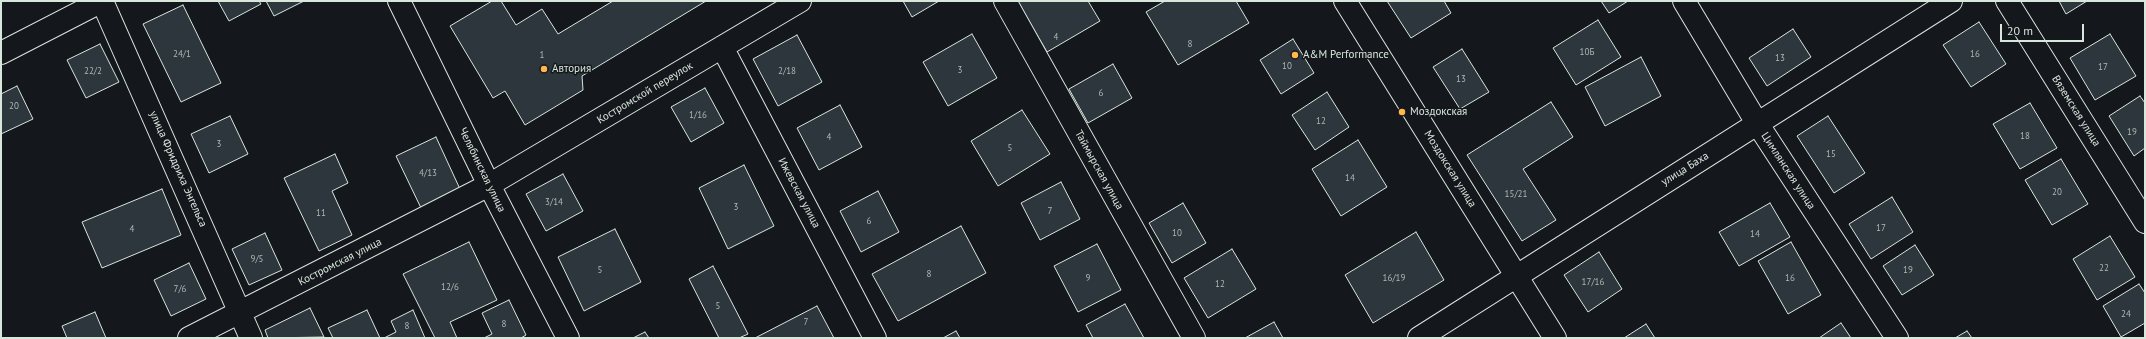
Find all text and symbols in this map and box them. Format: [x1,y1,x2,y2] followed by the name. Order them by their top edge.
[2002,16,2086,42] scale bar
[2007,23,2033,38] text: 20 m
[1054,32,1058,42] house number: 4
[1188,39,1192,49] house number: 8
[1580,47,1594,57] house number: 10Б
[1303,48,1389,62] place label: A&M Performance
[173,49,191,59] house number: 24/1
[1970,49,1980,59] house number: 16
[540,50,544,60] house number: 1
[1290,50,1300,60] marker: A&M Performance
[1775,53,1785,63] house number: 13
[595,59,695,127] street label: Костромской переулок
[1282,61,1292,71] house number: 10
[552,62,591,76] place label: Автория
[2098,62,2108,72] house number: 17
[539,64,549,74] marker: Автория
[958,65,962,75] house number: 3
[84,66,102,76] house number: 22/2
[778,66,796,76] house number: 2/18
[2049,73,2103,149] street label: Вяземская улица
[1456,74,1466,84] house number: 13
[1099,88,1103,98] house number: 6
[9,101,19,111] house number: 20
[1410,105,1467,119] place label: Моздокская
[1397,107,1407,117] marker: Моздокская
[146,109,210,229] street label: улица Фридриха Энгельса
[689,110,707,120] house number: 1/16
[1316,116,1326,126] house number: 12
[456,126,508,214] street label: Челябинская улица
[2127,127,2137,137] house number: 19
[1072,128,1126,212] street label: Таймырская улица
[1421,128,1479,210] street label: Моздокская улица
[1758,130,1818,212] street label: Цимлянская улица
[2020,131,2030,141] house number: 18
[827,132,831,142] house number: 4
[217,139,221,149] house number: 3
[1008,143,1012,153] house number: 5
[1659,149,1711,189] street label: улица Баха
[1826,149,1836,159] house number: 15
[775,156,823,230] street label: Ижевская улица
[419,168,437,178] house number: 4/13
[1345,173,1355,183] house number: 14
[2052,187,2062,197] house number: 20
[1505,189,1527,199] house number: 15/21
[545,197,563,207] house number: 3/14
[734,202,738,212] house number: 3
[1048,206,1052,216] house number: 7
[316,208,326,218] house number: 11
[867,216,871,226] house number: 6
[1876,223,1886,233] house number: 17
[130,224,134,234] house number: 4
[1172,228,1182,238] house number: 10
[1750,229,1760,239] house number: 14
[296,235,384,289] street label: Костромская улица
[251,254,263,264] house number: 9/5
[2099,263,2109,273] house number: 22
[598,265,602,275] house number: 5
[1903,265,1913,275] house number: 19
[927,269,931,279] house number: 8
[1086,273,1090,283] house number: 9
[1383,273,1405,283] house number: 16/19
[1785,273,1795,283] house number: 16
[1582,277,1604,287] house number: 17/16
[1215,279,1225,289] house number: 12
[441,282,459,292] house number: 12/6
[174,284,186,294] house number: 7/6
[716,301,720,311] house number: 5
[2121,309,2131,319] house number: 24
[804,317,808,327] house number: 7
[502,319,506,329] house number: 8
[405,321,409,331] house number: 8

